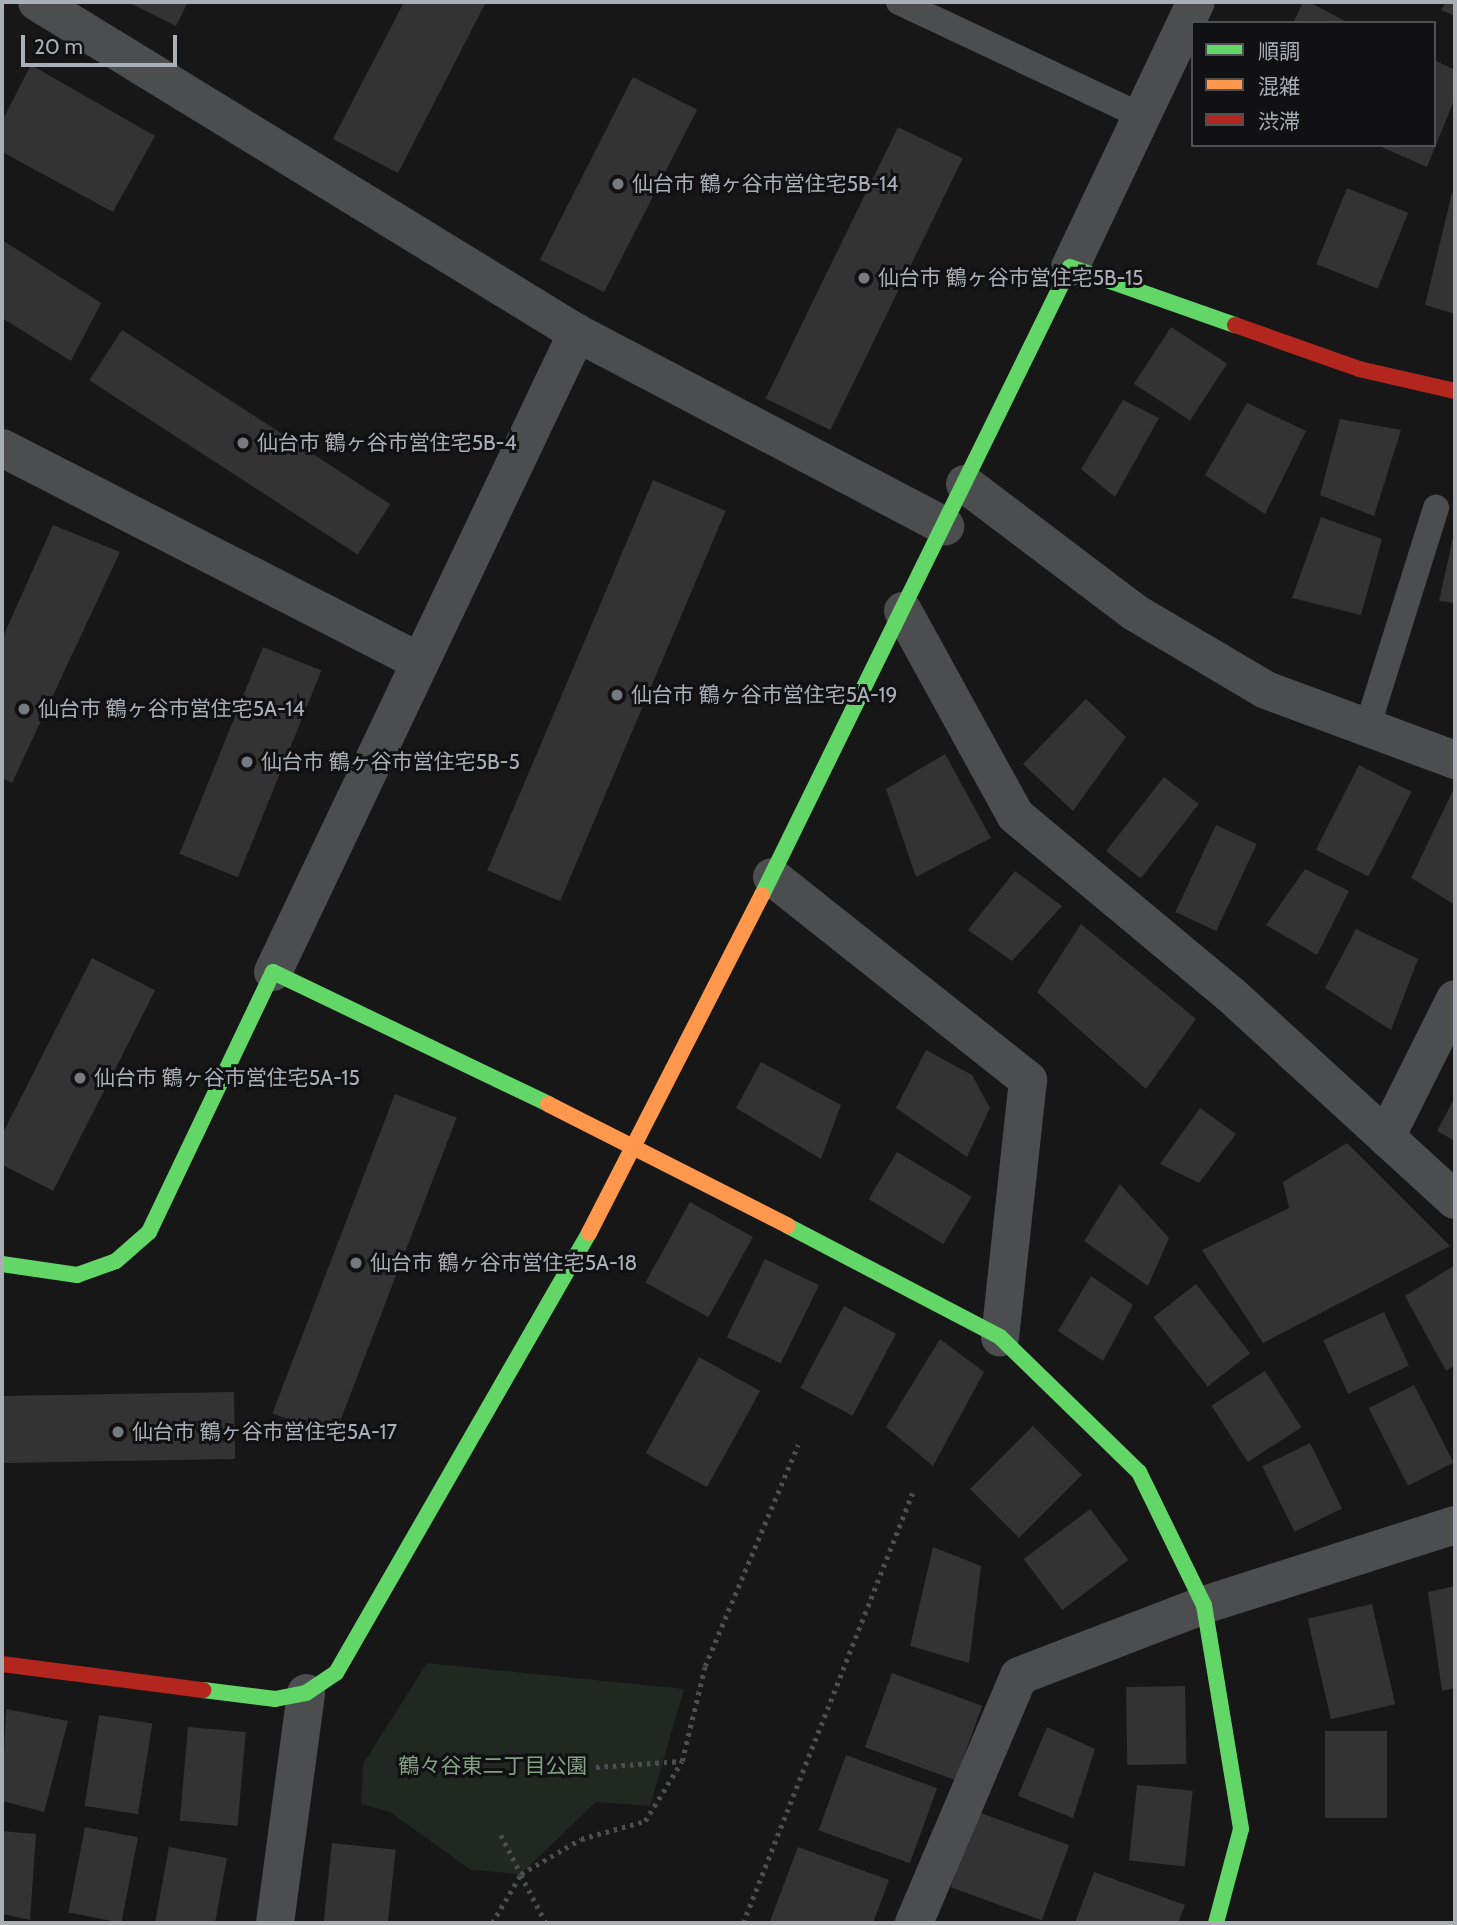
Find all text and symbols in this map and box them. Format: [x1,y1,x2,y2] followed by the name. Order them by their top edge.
[24,21,180,65] scale bar
[1191,21,1436,147] legend
[34,34,83,59] text: 20 m
[1258,39,1300,64] text: 順調
[1258,74,1300,99] text: 混雑
[1258,109,1300,134] text: 渋滞
[632,171,898,197] place label: 仙台市 鶴ヶ谷市営住宅5B-14
[610,176,626,192] marker: 仙台市 鶴ヶ谷市営住宅5B-14
[878,265,1143,291] place label: 仙台市 鶴ヶ谷市営住宅5B-15
[856,270,872,286] marker: 仙台市 鶴ヶ谷市営住宅5B-15
[257,430,517,456] place label: 仙台市 鶴ヶ谷市営住宅5B-4
[235,435,251,451] marker: 仙台市 鶴ヶ谷市営住宅5B-4
[631,682,897,708] place label: 仙台市 鶴ヶ谷市営住宅5A-19
[609,687,625,703] marker: 仙台市 鶴ヶ谷市営住宅5A-19
[38,696,305,722] place label: 仙台市 鶴ヶ谷市営住宅5A-14
[16,701,32,717] marker: 仙台市 鶴ヶ谷市営住宅5A-14
[261,749,520,775] place label: 仙台市 鶴ヶ谷市営住宅5B-5
[239,754,255,770] marker: 仙台市 鶴ヶ谷市営住宅5B-5
[94,1065,360,1091] place label: 仙台市 鶴ヶ谷市営住宅5A-15
[72,1070,88,1086] marker: 仙台市 鶴ヶ谷市営住宅5A-15
[370,1250,637,1276] place label: 仙台市 鶴ヶ谷市営住宅5A-18
[348,1255,364,1271] marker: 仙台市 鶴ヶ谷市営住宅5A-18
[132,1419,397,1445] place label: 仙台市 鶴ヶ谷市営住宅5A-17
[110,1424,126,1440] marker: 仙台市 鶴ヶ谷市営住宅5A-17
[399,1753,587,1779] park label: 鶴々谷東二丁目公園

